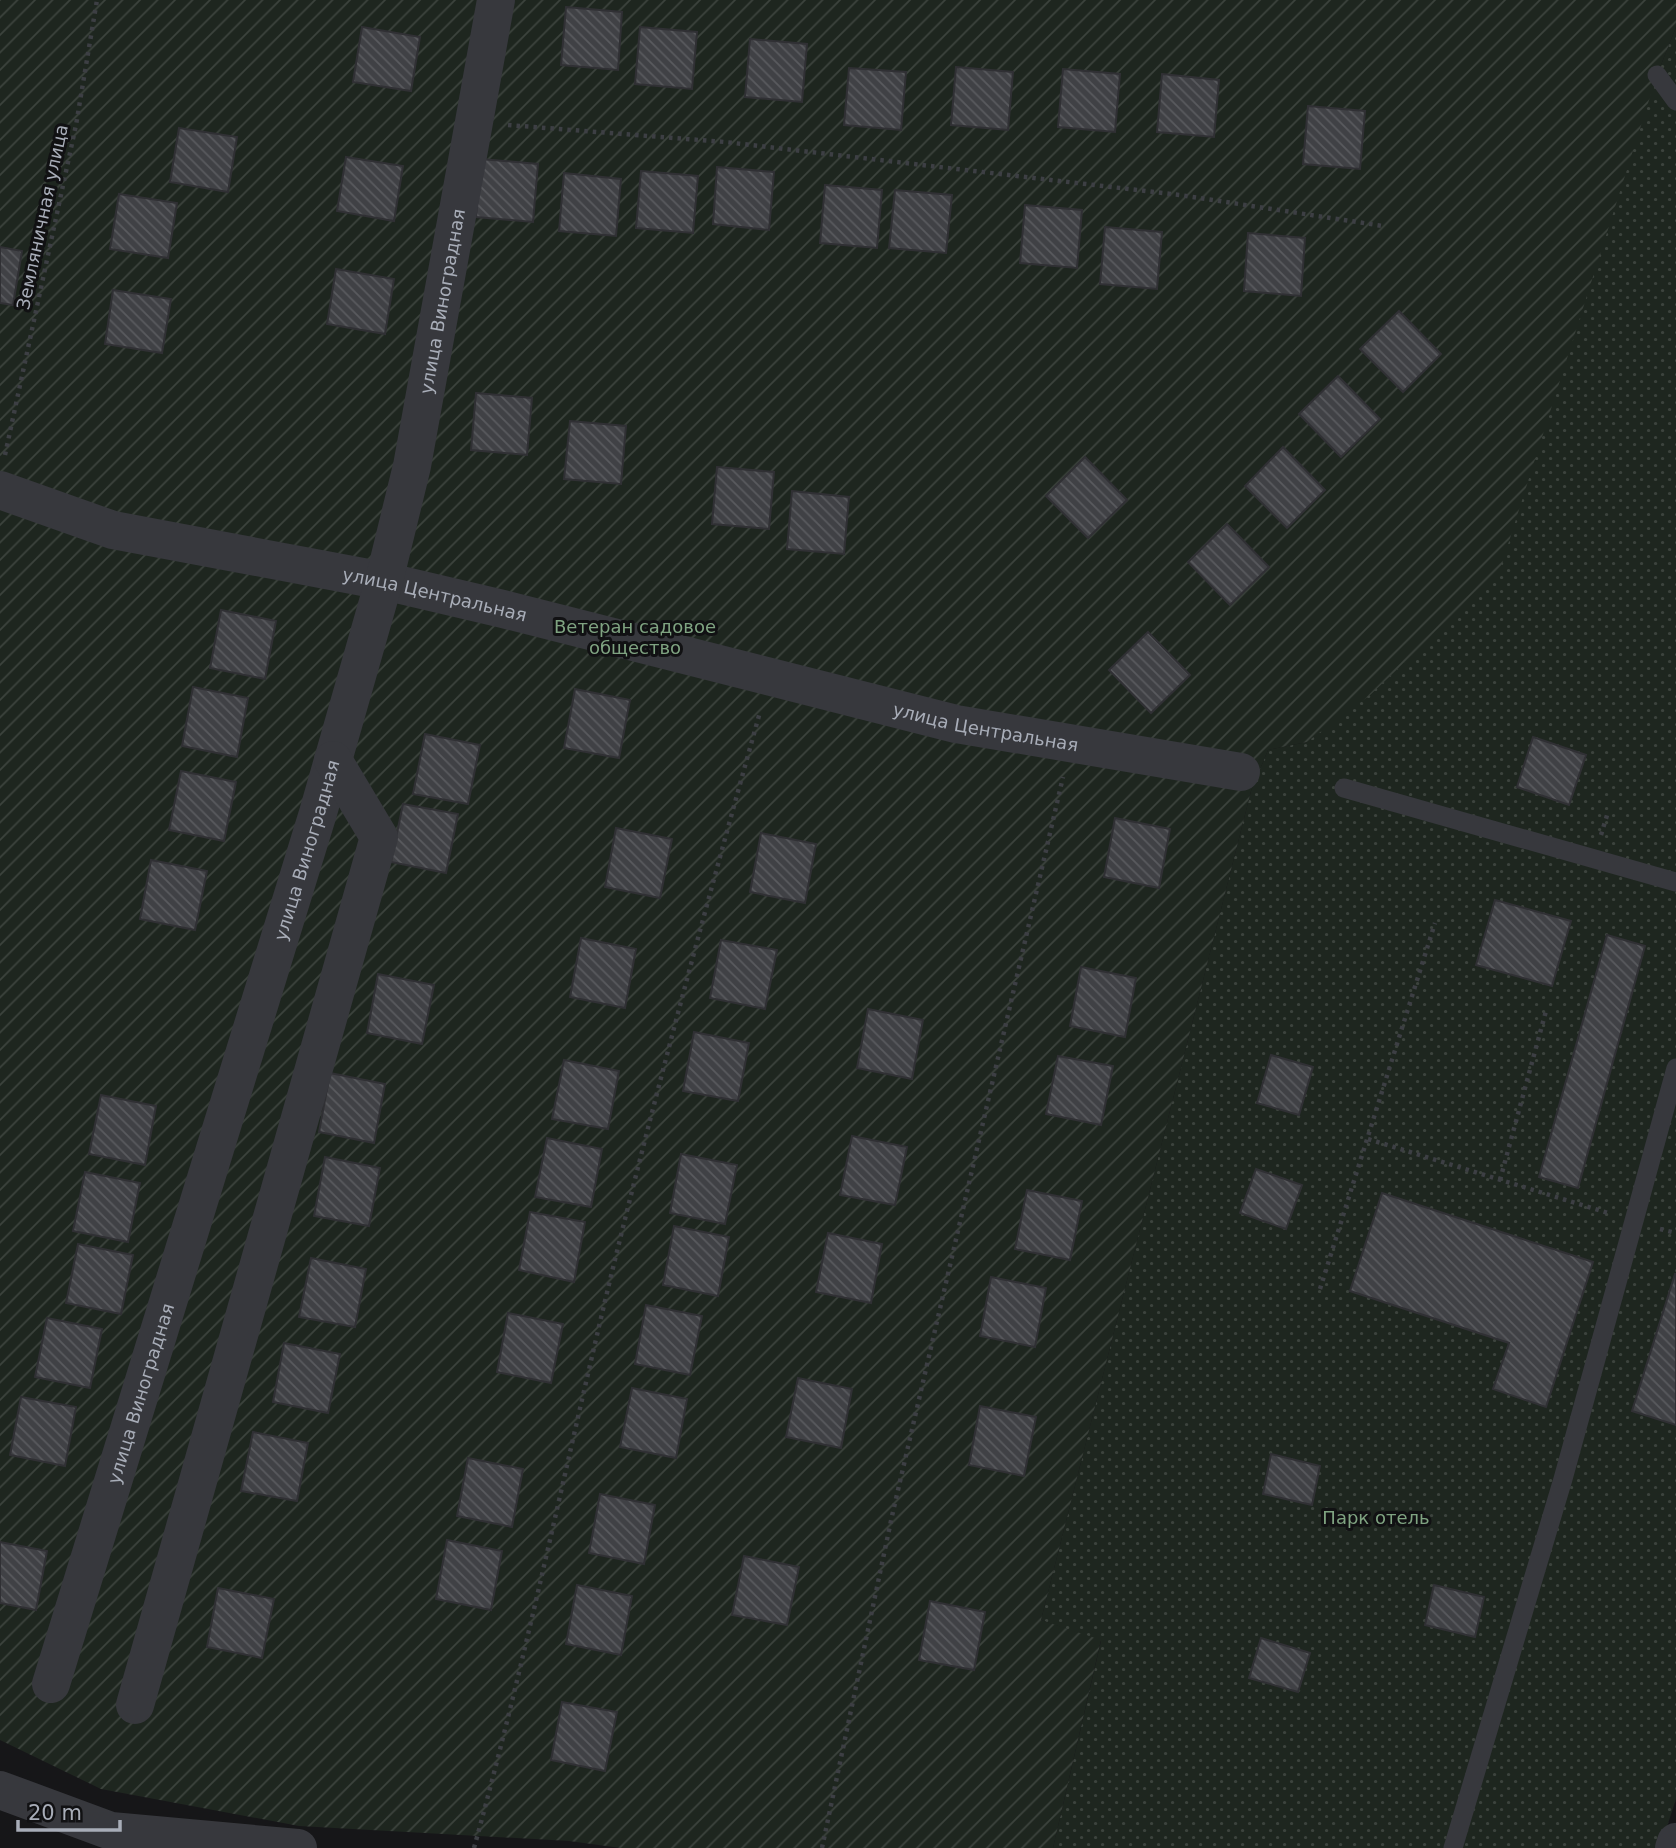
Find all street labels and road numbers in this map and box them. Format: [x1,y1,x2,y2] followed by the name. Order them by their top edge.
[12,122,72,312] street label: Земляничная улица
[415,207,469,395] street label: улица Виноградная
[341,563,529,625] street label: улица Центральная
[891,698,1080,755] street label: улица Центральная
[269,757,343,943] street label: улица Виноградная
[103,1300,178,1486] street label: улица Виноградная

